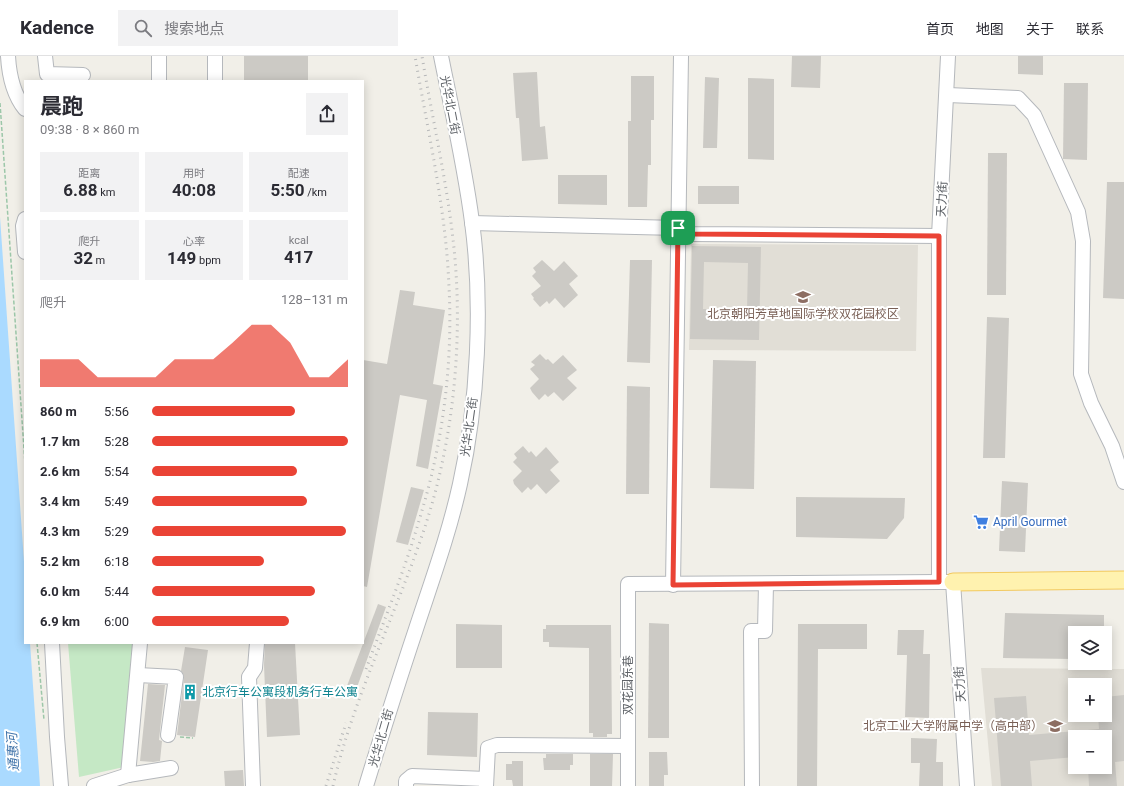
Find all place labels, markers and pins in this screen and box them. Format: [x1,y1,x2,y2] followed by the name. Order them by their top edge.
[661,211,695,245] pin
[794,288,812,306] school or university icon: 北京朝阳芳草地国际学校双花园校区
[707,307,899,321] place label: 北京朝阳芳草地国际学校双花园校区
[972,513,990,531] supermarket icon: April Gourmet
[993,515,1067,529] place label: April Gourmet
[181,683,199,701] building icon: 北京行车公寓段机务行车公寓
[202,685,358,699] place label: 北京行车公寓段机务行车公寓
[1046,717,1064,735] school or university icon: 北京工业大学附属中学（高中部）
[863,719,1043,733] place label: 北京工业大学附属中学（高中部）

